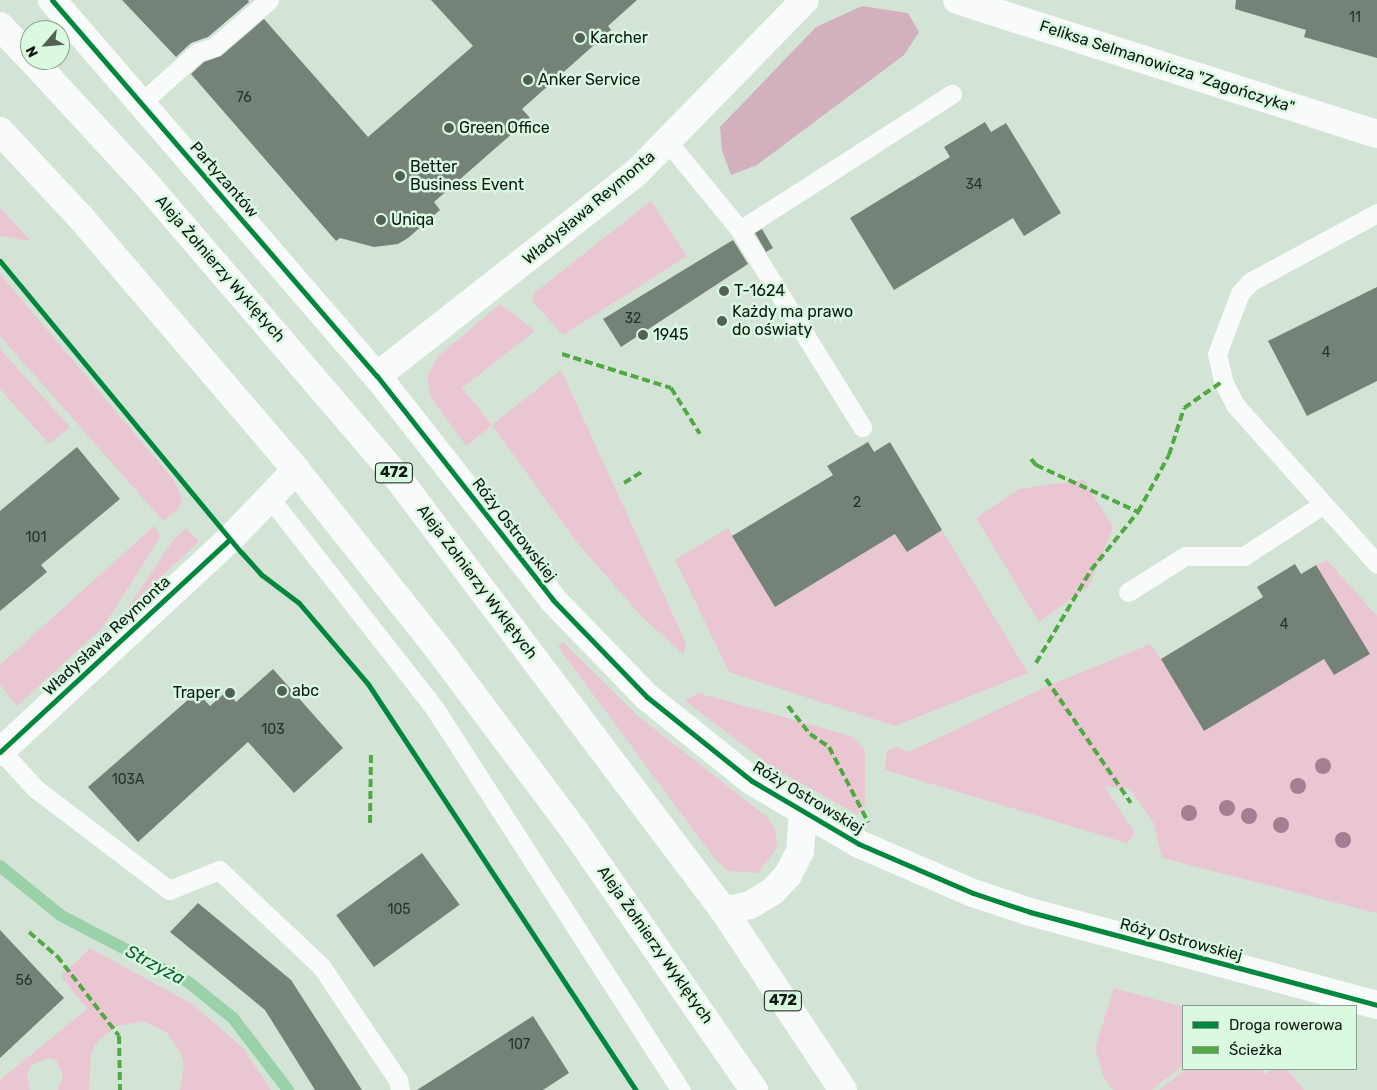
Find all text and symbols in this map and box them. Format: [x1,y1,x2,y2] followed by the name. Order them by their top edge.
[1349,10,1361,26] house number: 11
[1037,17,1297,117] street label: Feliksa Selmanowicza "Zagończyka"
[20,20,70,70] north arrow
[590,28,648,48] place label: Karcher
[574,32,586,44] marker: Karcher
[22,43,42,60] text: N
[538,70,641,90] place label: Anker Service
[522,74,534,86] marker: Anker Service
[236,90,252,106] house number: 76
[459,118,550,138] place label: Green Office
[443,122,455,134] marker: Green Office
[186,138,262,222] street label: Partyzantów
[519,147,659,269] street label: Władysława Reymonta
[410,157,524,195] place label: Better Business Event
[394,170,406,182] marker: Better Business Event
[965,177,983,193] house number: 34
[151,191,289,347] street label: Aleja Żołnierzy Wyklętych
[391,210,434,230] place label: Uniqa
[375,214,387,226] marker: Uniqa
[734,281,785,301] place label: T-1624
[718,285,730,297] marker: T-1624
[732,302,854,340] place label: Każdy ma prawo do oświaty
[625,311,641,327] house number: 32
[716,315,728,327] marker: Każdy ma prawo do oświaty
[653,325,689,345] place label: 1945
[637,329,649,341] marker: 1945
[1322,345,1330,361] house number: 4
[374,460,414,486] road number: 472
[468,474,560,586] street label: Róży Ostrowskiej
[853,495,861,511] house number: 2
[412,501,542,663] street label: Aleja Żołnierzy Wyklętych
[26,530,46,546] house number: 101
[39,572,175,700] street label: Władysława Reymonta
[1280,617,1288,633] house number: 4
[292,681,319,701] place label: abc
[173,683,220,703] place label: Traper
[276,685,288,697] marker: abc
[224,687,236,699] marker: Traper
[261,722,285,738] house number: 103
[749,757,867,839] street label: Róży Ostrowskiej
[112,772,144,788] house number: 103A
[593,862,717,1028] street label: Aleja Żołnierzy Wyklętych
[387,902,411,918] house number: 105
[1117,914,1245,966] street label: Róży Ostrowskiej
[122,941,188,989] water label: Strzyża
[16,973,32,989] house number: 56
[763,988,803,1014] road number: 472
[1182,1005,1357,1070] legend
[1229,1016,1343,1034] text: Droga rowerowa
[508,1037,530,1053] house number: 107
[1229,1041,1282,1059] text: Ścieżka

